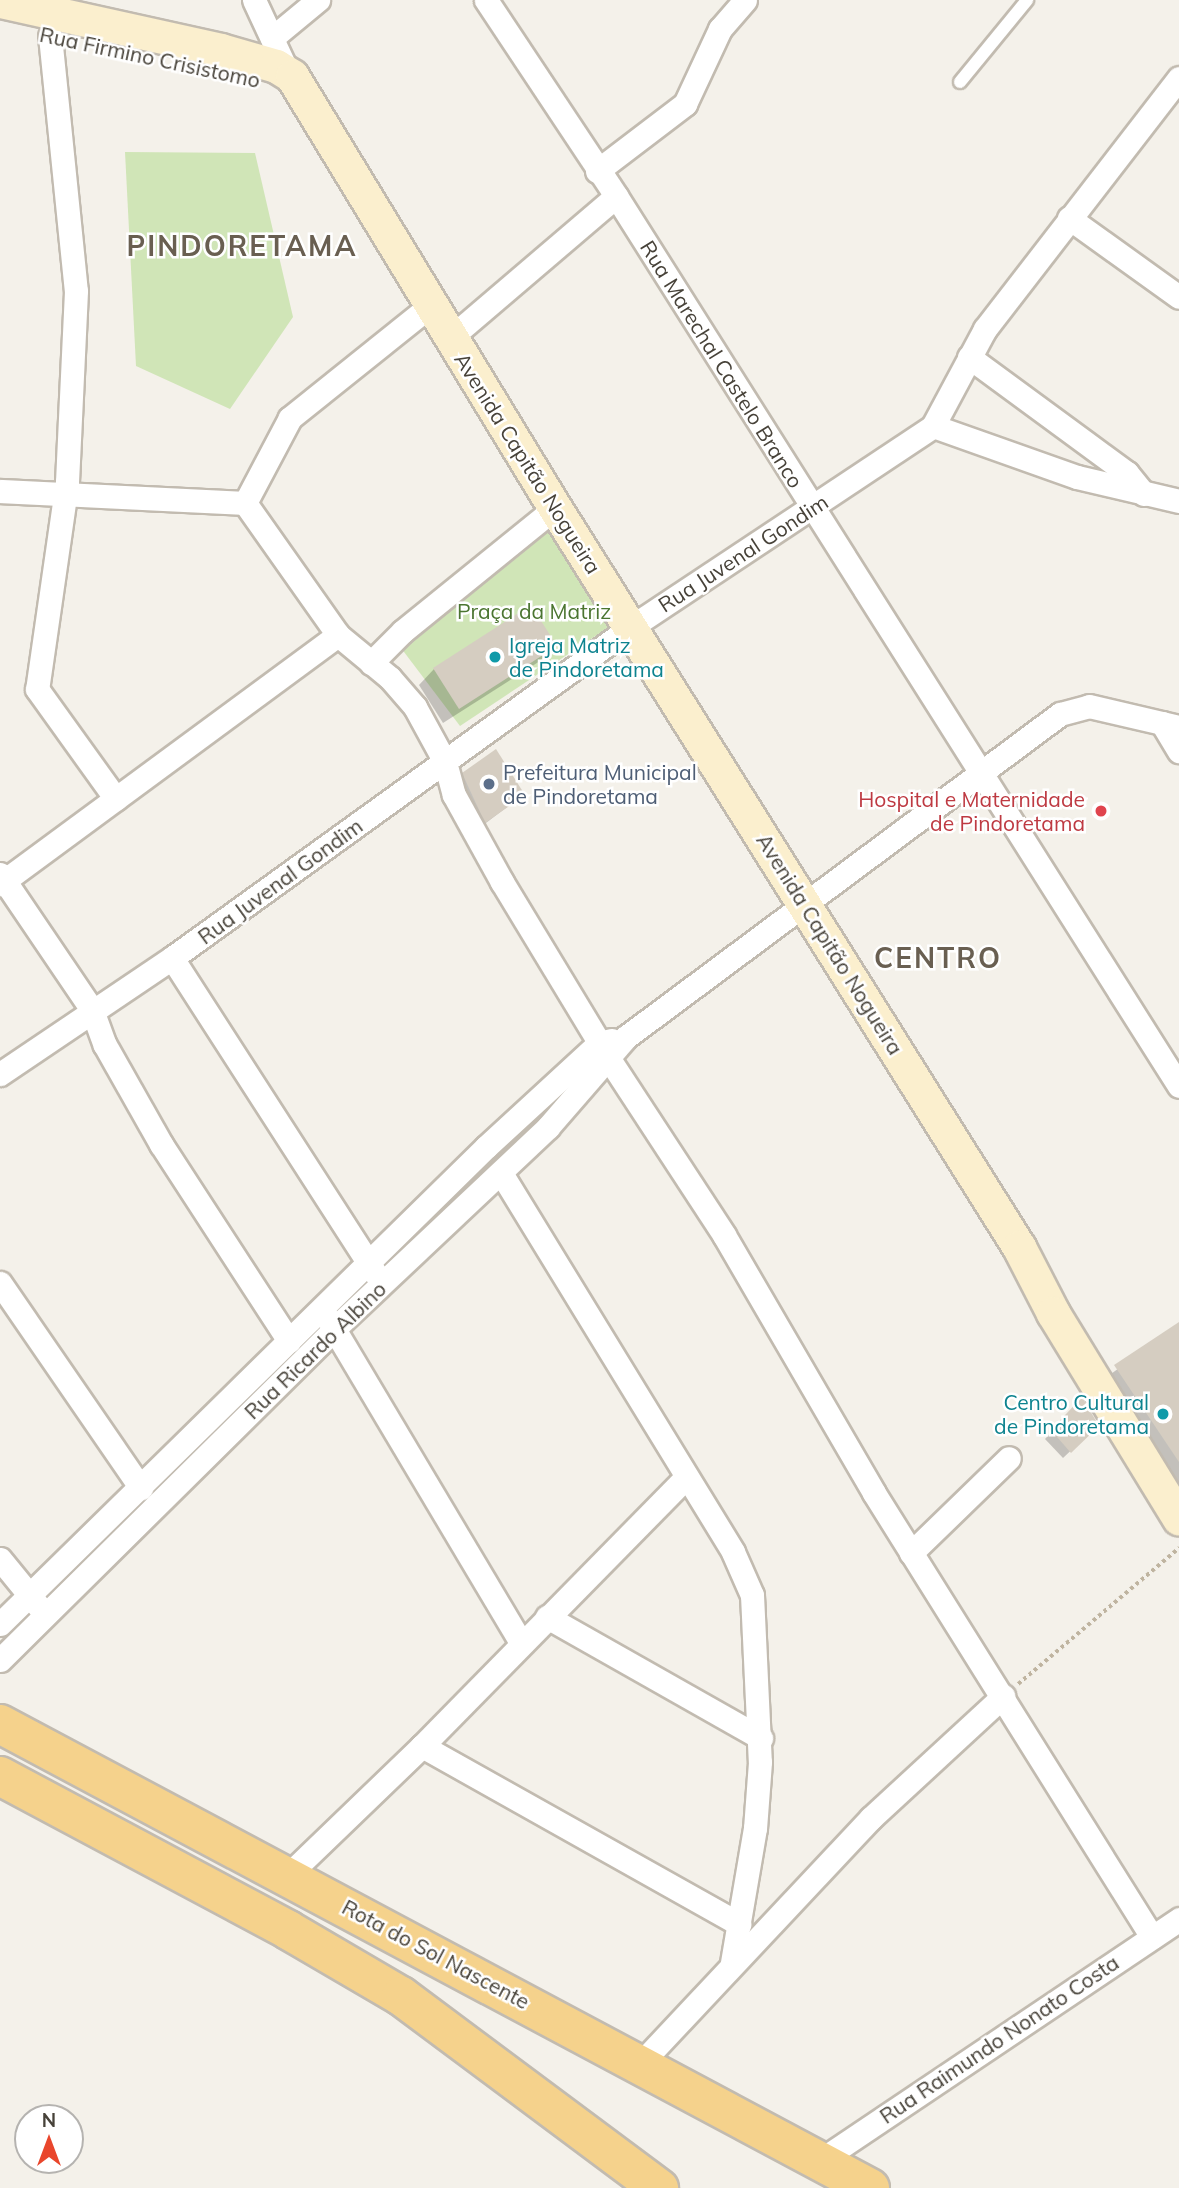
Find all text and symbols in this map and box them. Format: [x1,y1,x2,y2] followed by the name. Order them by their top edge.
[37,21,263,93] street label: Rua Firmino Crisistomo
[128,229,356,263] district label: PINDORETAMA
[635,236,809,492] street label: Rua Marechal Castelo Branco
[450,348,606,578] street label: Avenida Capitão Nogueira
[653,489,833,617] street label: Rua Juvenal Gondim
[457,598,611,624] park label: Praça da Matriz
[509,632,664,682] place label: Igreja Matriz de Pindoretama
[487,649,503,665] marker: Igreja Matriz de Pindoretama
[503,759,697,809] place label: Prefeitura Municipal de Pindoretama
[481,776,497,792] marker: Prefeitura Municipal de Pindoretama
[858,786,1085,836] place label: Hospital e Maternidade de Pindoretama
[1091,801,1111,821] marker: Hospital e Maternidade de Pindoretama
[193,813,367,949] street label: Rua Juvenal Gondim
[752,829,908,1059] street label: Avenida Capitão Nogueira
[875,941,1001,975] district label: CENTRO
[239,1276,391,1424] street label: Rua Ricardo Albino
[994,1389,1149,1439] place label: Centro Cultural de Pindoretama
[1155,1406,1171,1422] marker: Centro Cultural de Pindoretama
[338,1894,534,2014] street label: Rota do Sol Nascente
[875,1949,1123,2129] street label: Rua Raimundo Nonato Costa
[14,2104,84,2174] north arrow
[42,2108,56,2132] text: N

